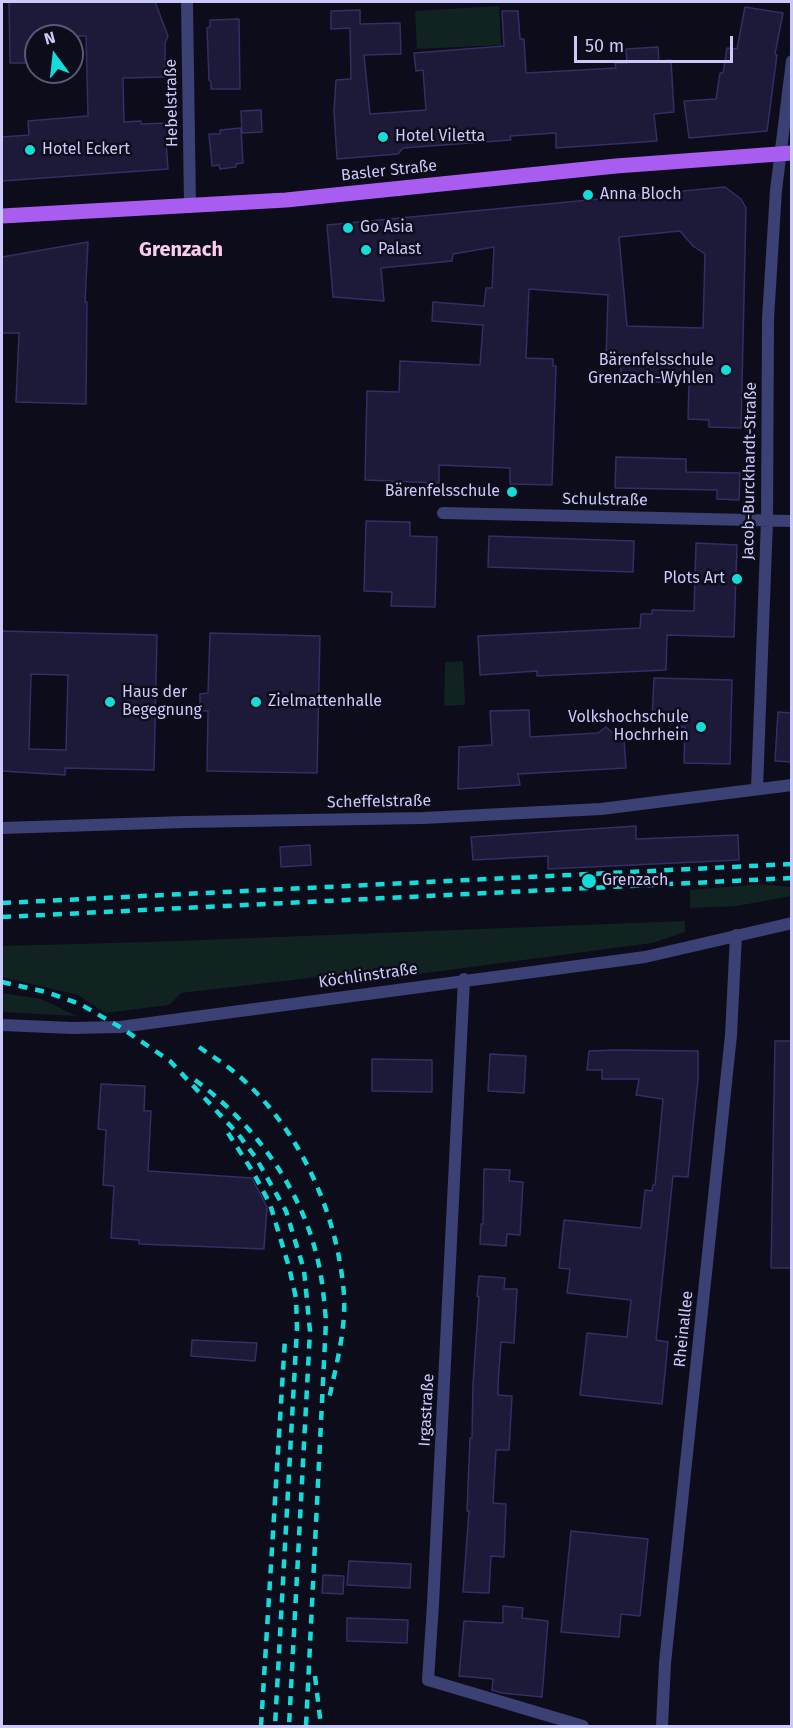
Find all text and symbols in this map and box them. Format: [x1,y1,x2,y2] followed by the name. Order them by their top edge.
[24,24,84,84] north arrow
[577,24,736,62] scale bar
[42,28,57,49] text: N
[585,35,624,57] text: 50 m
[162,59,182,147] street label: Hebelstraße
[395,127,485,147] place label: Hotel Viletta
[376,130,390,144] marker: Hotel Viletta
[42,140,130,160] place label: Hotel Eckert
[23,143,37,157] marker: Hotel Eckert
[340,156,438,186] street label: Basler Straße
[600,185,682,205] place label: Anna Bloch
[581,188,595,202] marker: Anna Bloch
[360,218,414,238] place label: Go Asia
[341,221,355,235] marker: Go Asia
[139,238,223,262] district label: Grenzach
[378,240,421,260] place label: Palast
[359,243,373,257] marker: Palast
[588,351,714,389] place label: Bärenfelsschule Grenzach-Wyhlen
[719,363,733,377] marker: Bärenfelsschule Grenzach-Wyhlen
[739,382,761,560] street label: Jacob-Burckhardt-Straße
[385,482,500,502] place label: Bärenfelsschule
[505,485,519,499] marker: Bärenfelsschule
[562,490,648,510] street label: Schulstraße
[663,569,725,589] place label: Plots Art
[730,572,744,586] marker: Plots Art
[122,683,202,721] place label: Haus der Begegnung
[268,692,382,712] place label: Zielmattenhalle
[103,695,117,709] marker: Haus der Begegnung
[249,695,263,709] marker: Zielmattenhalle
[568,708,689,746] place label: Volkshochschule Hochrhein
[694,720,708,734] marker: Volkshochschule Hochrhein
[327,791,431,813] street label: Scheffelstraße
[602,871,668,891] place label: Grenzach
[580,872,598,890] marker: Grenzach
[317,960,419,992] street label: Köchlinstraße
[670,1290,698,1368] street label: Rheinallee
[416,1373,438,1447] street label: Irgastraße

